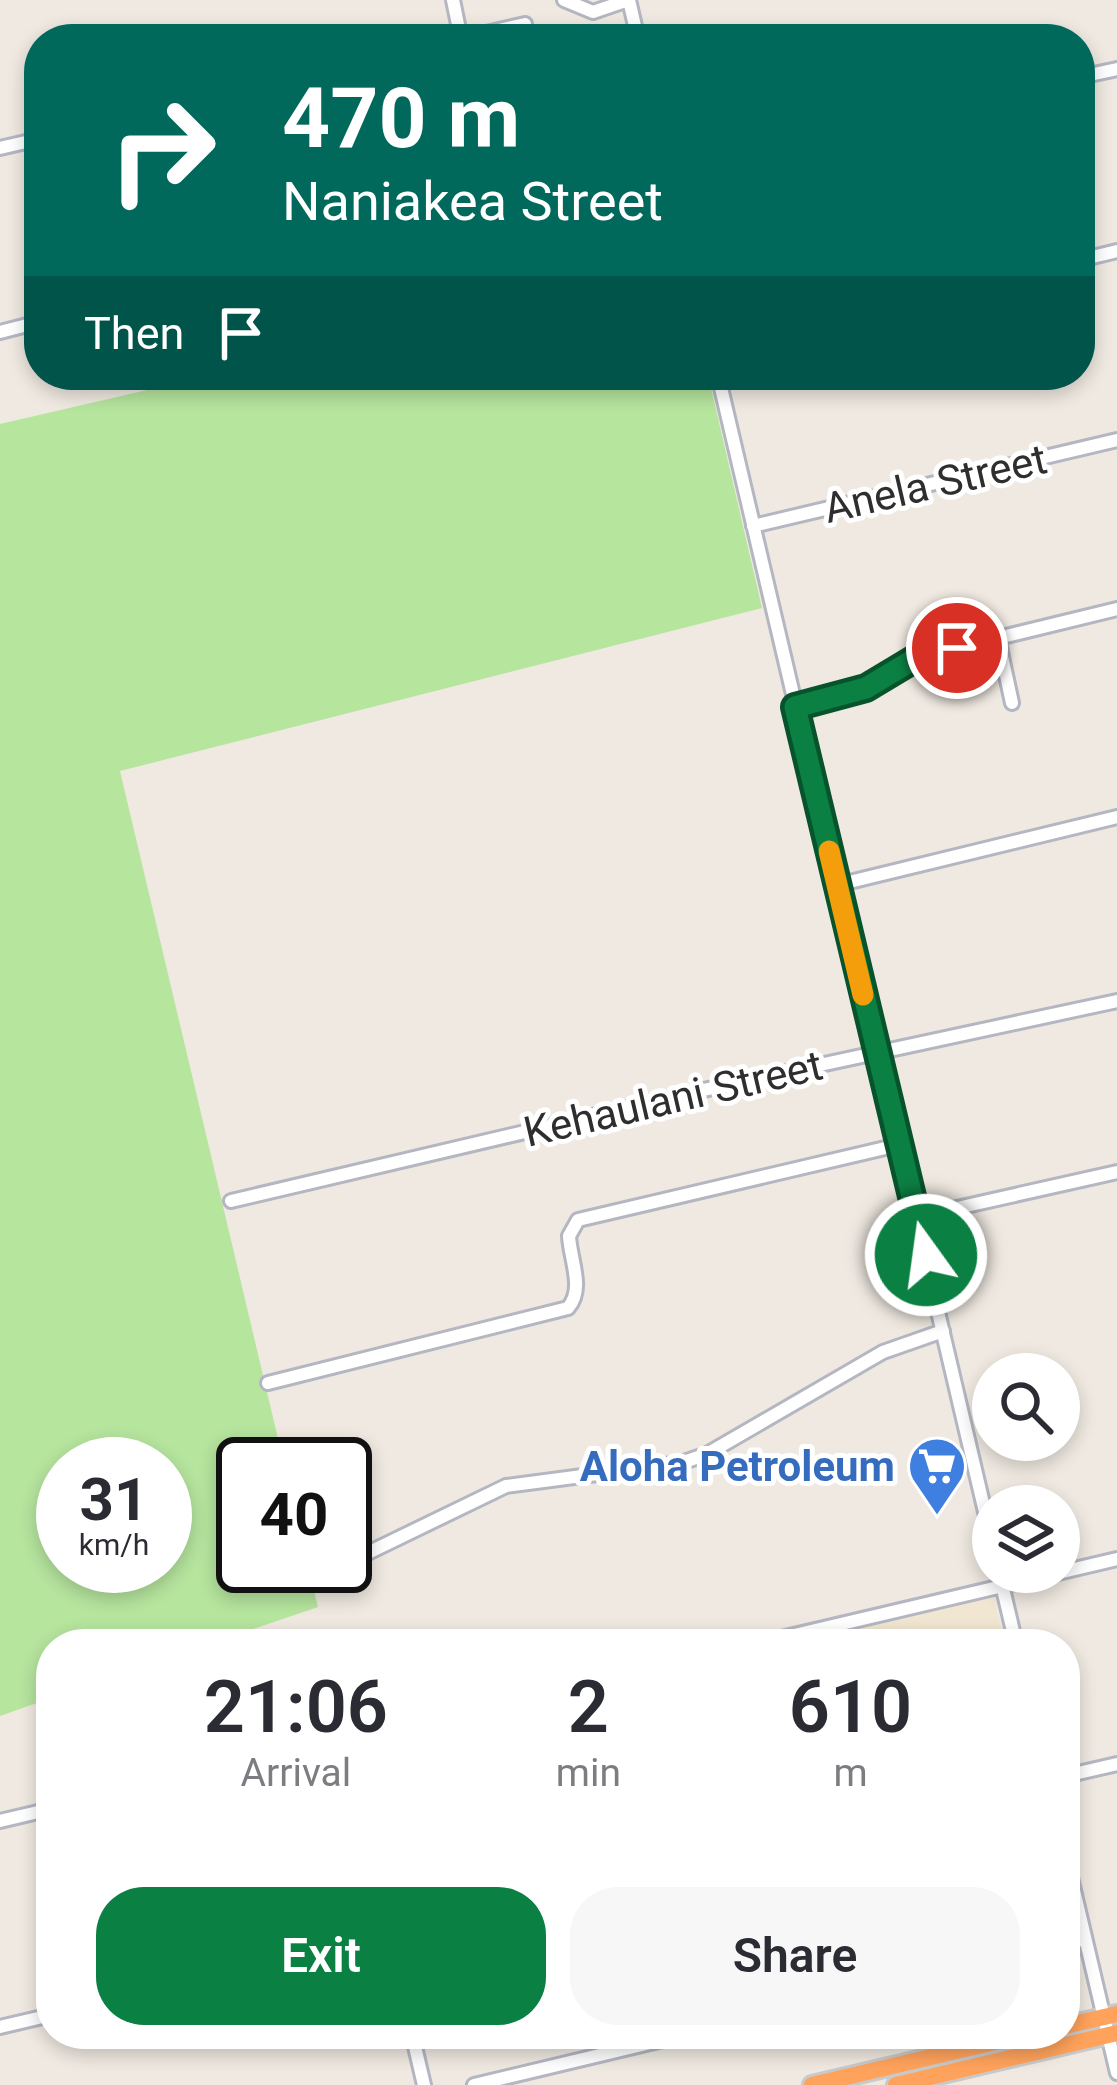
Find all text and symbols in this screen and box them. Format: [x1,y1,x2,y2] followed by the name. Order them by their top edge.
[282,69,520,168] text: 470 m
[84,72,240,228] icon: right
[282,170,663,233] text: Naniakea Street
[208,300,274,366] icon: arrive
[84,307,184,360] text: Then
[819,434,1051,533] street label: Anela Street
[906,597,1008,699] pin
[924,615,990,681] icon: arrive
[519,1040,827,1157] street label: Kehaulani Street
[863,1192,989,1318] position arrow
[972,1353,1080,1593] map controls
[972,1353,1080,1461] button: search
[906,1435,968,1517] supermarket icon: Aloha Petroleum
[216,1437,372,1593] speed limit sign: 40
[580,1442,895,1491] place label: Aloha Petroleum
[80,1464,148,1535] text: 31
[972,1485,1080,1593] button: layers
[79,1527,149,1562] text: km/h
[204,1665,388,1750] text: 21:06
[568,1665,609,1750] text: 2
[789,1665,912,1750] text: 610
[241,1750,351,1796] text: Arrival
[556,1750,621,1796] text: min
[833,1750,868,1796] text: m
[96,1887,546,2025] button: Exit
[570,1887,1020,2025] button: Share

